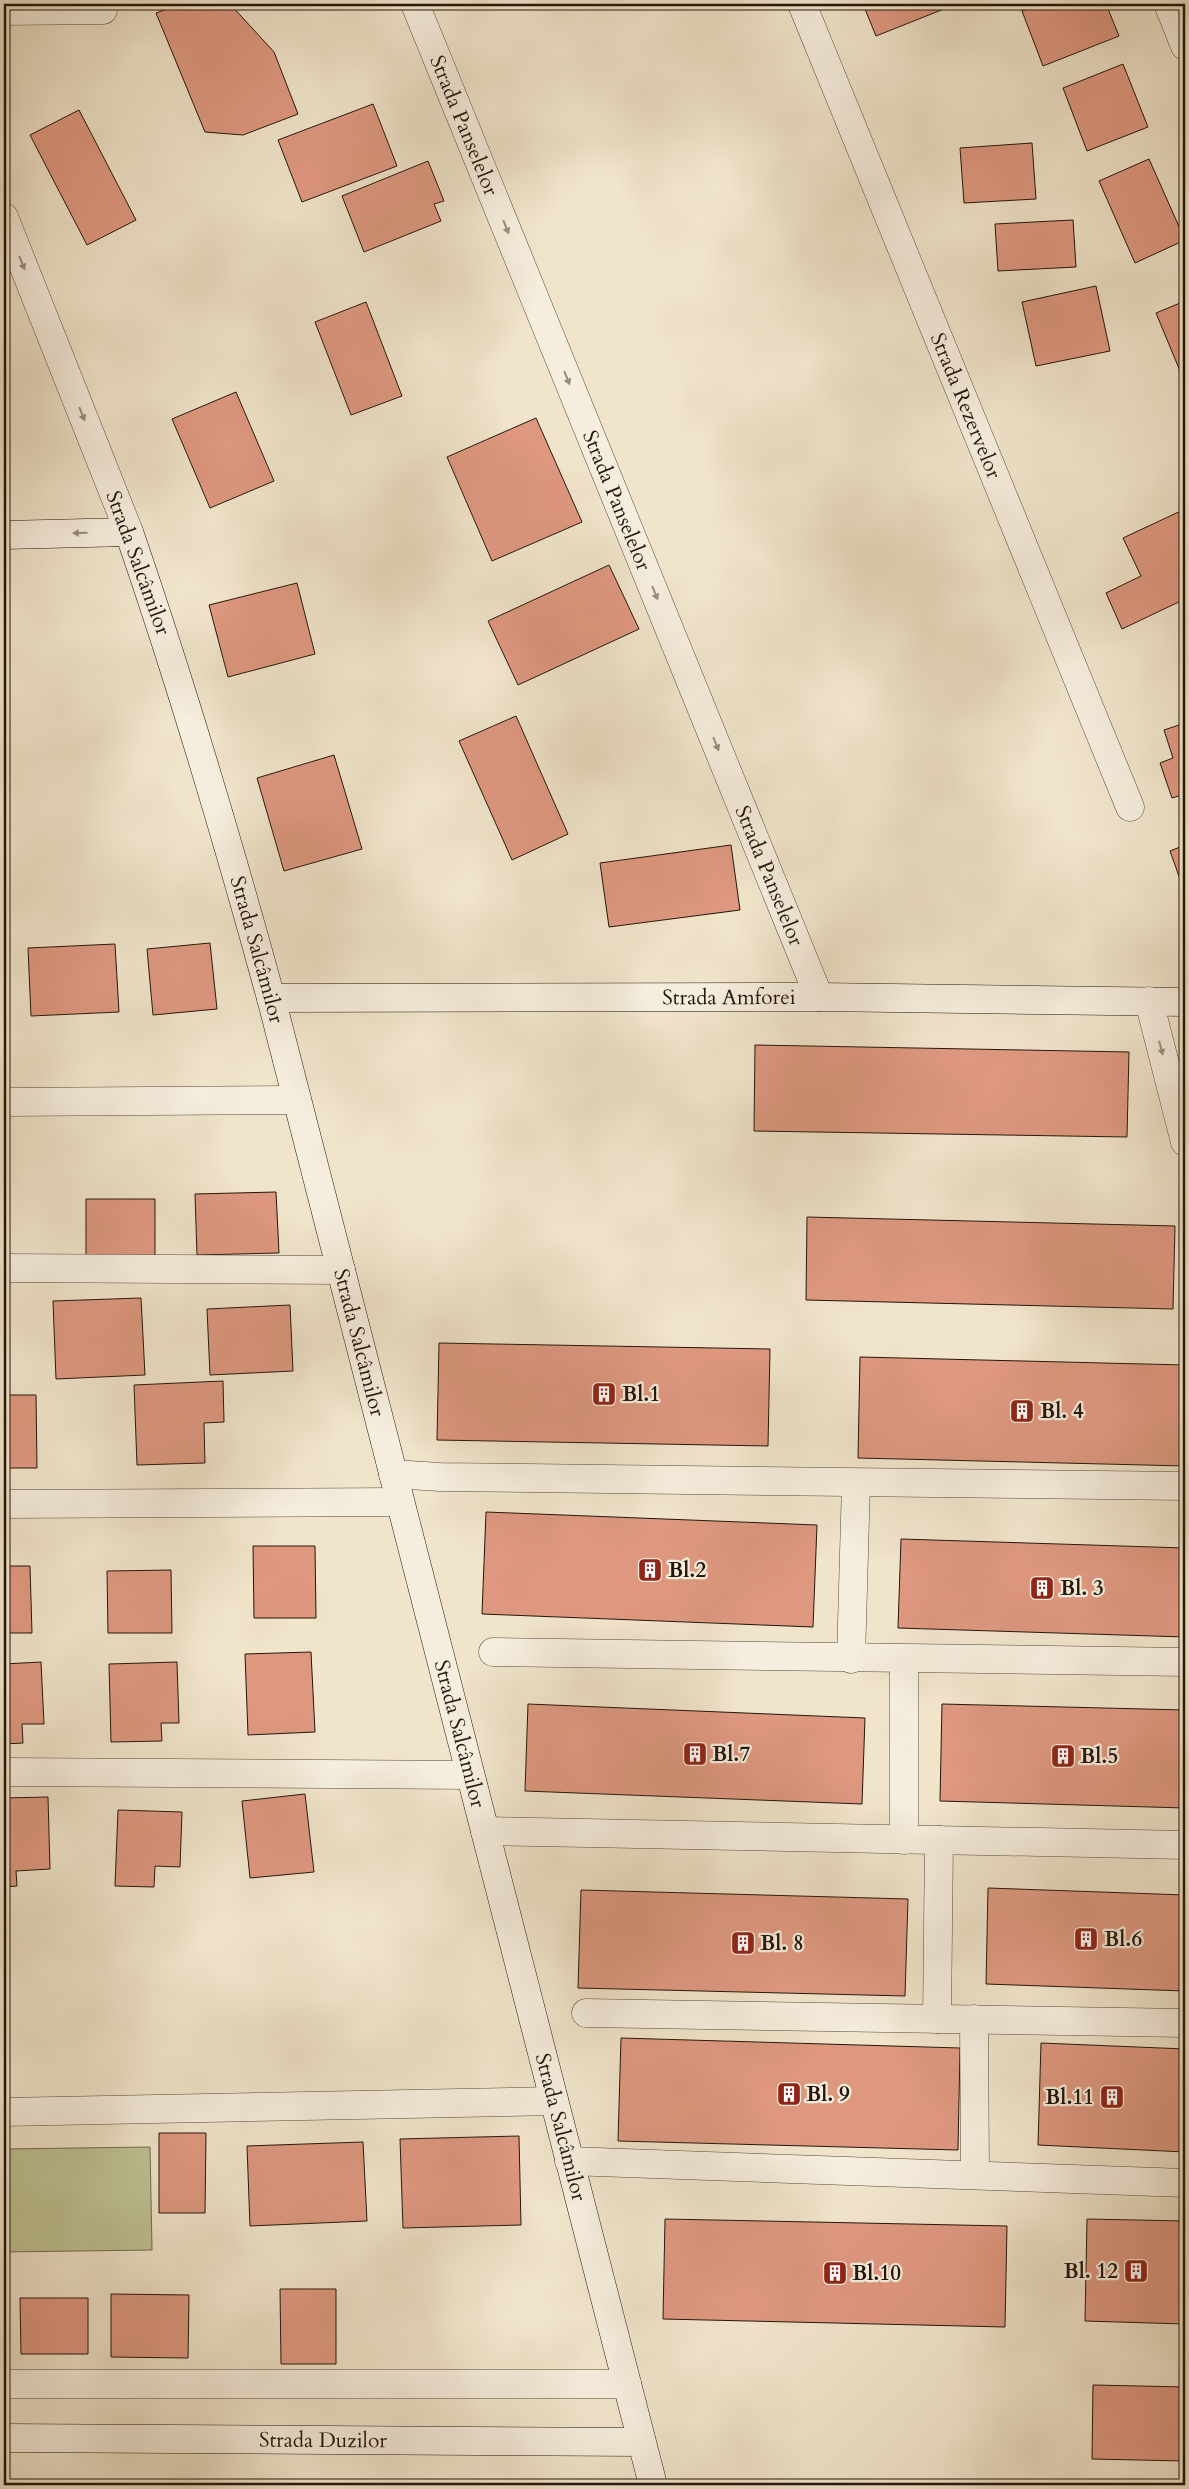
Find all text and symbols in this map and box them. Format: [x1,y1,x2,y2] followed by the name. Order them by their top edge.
[423,51,506,200] street label: Strada Panselelor
[502,220,510,235] one-way arrow
[19,255,26,270] one-way arrow
[923,329,1009,483] street label: Strada Rezervelor
[564,371,572,385] one-way arrow
[79,406,86,421] one-way arrow
[575,426,659,575] street label: Strada Panselelor
[98,487,178,639] street label: Strada Salcâmilor
[72,529,88,537] one-way arrow
[651,586,659,600] one-way arrow
[712,737,720,752] one-way arrow
[728,801,811,950] street label: Strada Panselelor
[223,873,291,1027] street label: Strada Salcâmilor
[662,983,796,1012] street label: Strada Amforei
[1157,1041,1165,1056] one-way arrow
[327,1266,392,1420] street label: Strada Salcâmilor
[622,1380,660,1409] place label: Bl.1
[591,1381,617,1407] building icon: Bl.1
[1040,1397,1084,1426] place label: Bl. 4
[1009,1398,1035,1424] building icon: Bl. 4
[668,1556,706,1585] place label: Bl.2
[637,1557,663,1583] building icon: Bl.2
[1060,1574,1104,1603] place label: Bl. 3
[1029,1575,1055,1601] building icon: Bl. 3
[427,1657,493,1811] street label: Strada Salcâmilor
[712,1740,750,1769] place label: Bl.7
[682,1741,708,1767] building icon: Bl.7
[1080,1742,1118,1771] place label: Bl.5
[1050,1743,1076,1769] building icon: Bl.5
[1104,1925,1142,1954] place label: Bl.6
[1073,1926,1099,1952] building icon: Bl.6
[760,1929,804,1958] place label: Bl. 8
[730,1930,756,1956] building icon: Bl. 8
[528,2050,594,2204] street label: Strada Salcâmilor
[806,2080,850,2109] place label: Bl. 9
[776,2081,802,2107] building icon: Bl. 9
[1045,2083,1094,2112] place label: Bl.11
[1099,2084,1125,2110] building icon: Bl.11
[1063,2257,1118,2286] place label: Bl. 12
[1123,2258,1149,2284] building icon: Bl. 12
[852,2259,901,2288] place label: Bl.10
[822,2260,848,2286] building icon: Bl.10
[259,2425,387,2455] street label: Strada Duzilor

